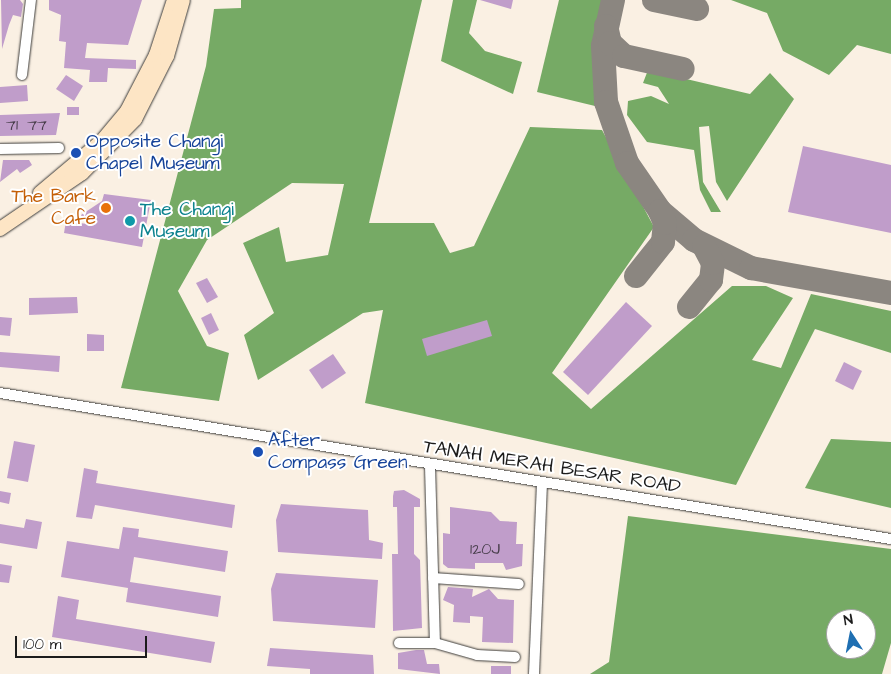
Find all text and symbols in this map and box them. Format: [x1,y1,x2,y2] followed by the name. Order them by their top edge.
[6,115,18,135] house number: 71
[27,115,47,135] house number: 77
[86,131,223,175] place label: Opposite Changi Chapel Museum
[70,147,82,159] marker: Opposite Changi Chapel Museum
[12,186,96,230] place label: The Bark Cafe
[140,199,234,243] place label: The Changi Museum
[100,202,112,214] marker: The Bark Cafe
[124,215,136,227] marker: The Changi Museum
[268,430,408,474] place label: After Compass Green
[422,435,682,499] street label: TANAH MERAH BESAR ROAD
[252,446,264,458] marker: After Compass Green
[470,539,500,559] house number: 120J
[826,609,876,659] north arrow
[842,610,855,631] text: N
[18,626,150,658] scale bar
[23,634,62,655] text: 100 m

